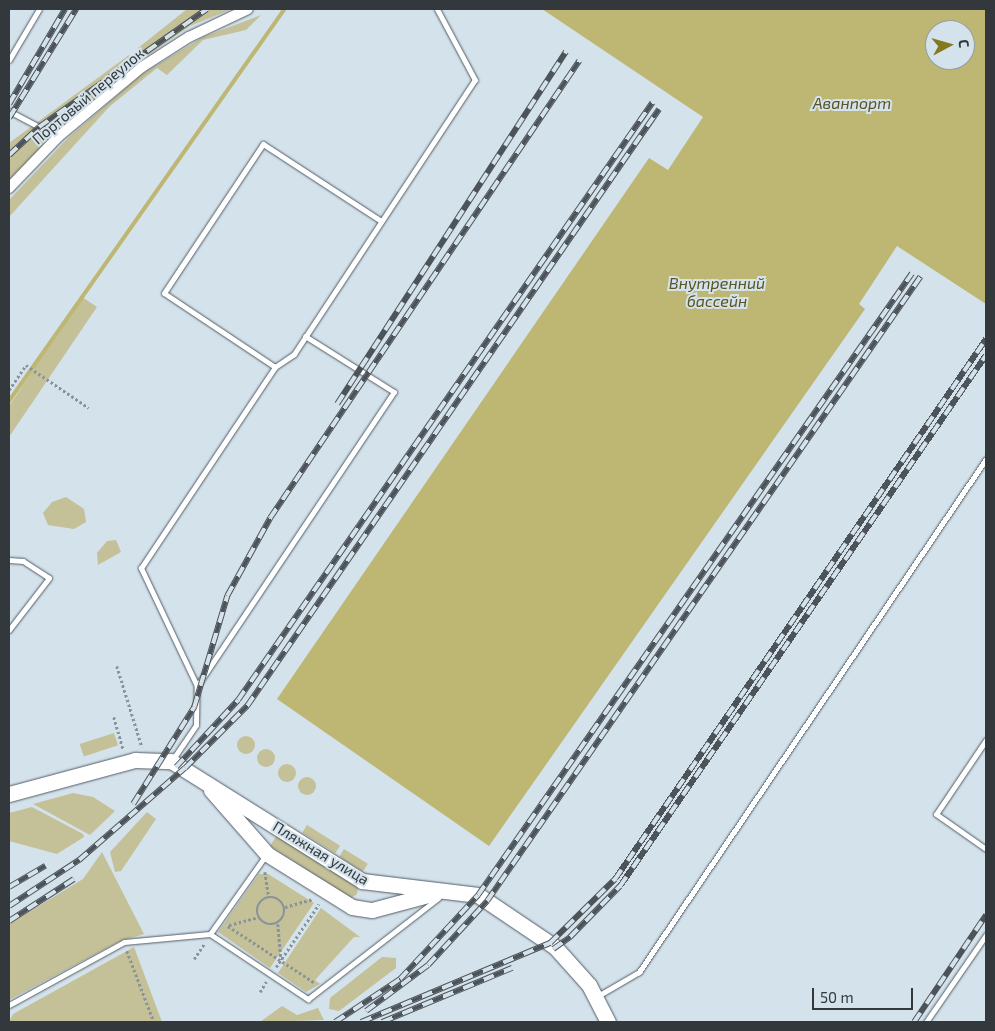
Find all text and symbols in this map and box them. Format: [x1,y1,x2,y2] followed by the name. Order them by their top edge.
[925,20,975,70] north arrow
[956,38,973,48] text: С
[28,44,148,148] street label: Портовый переулок
[813,93,891,113] water label: Аванпорт
[669,273,765,311] water label: Внутренний бассейн
[270,817,372,889] street label: Пляжная улица
[815,978,916,1010] scale bar
[820,988,854,1006] text: 50 m

